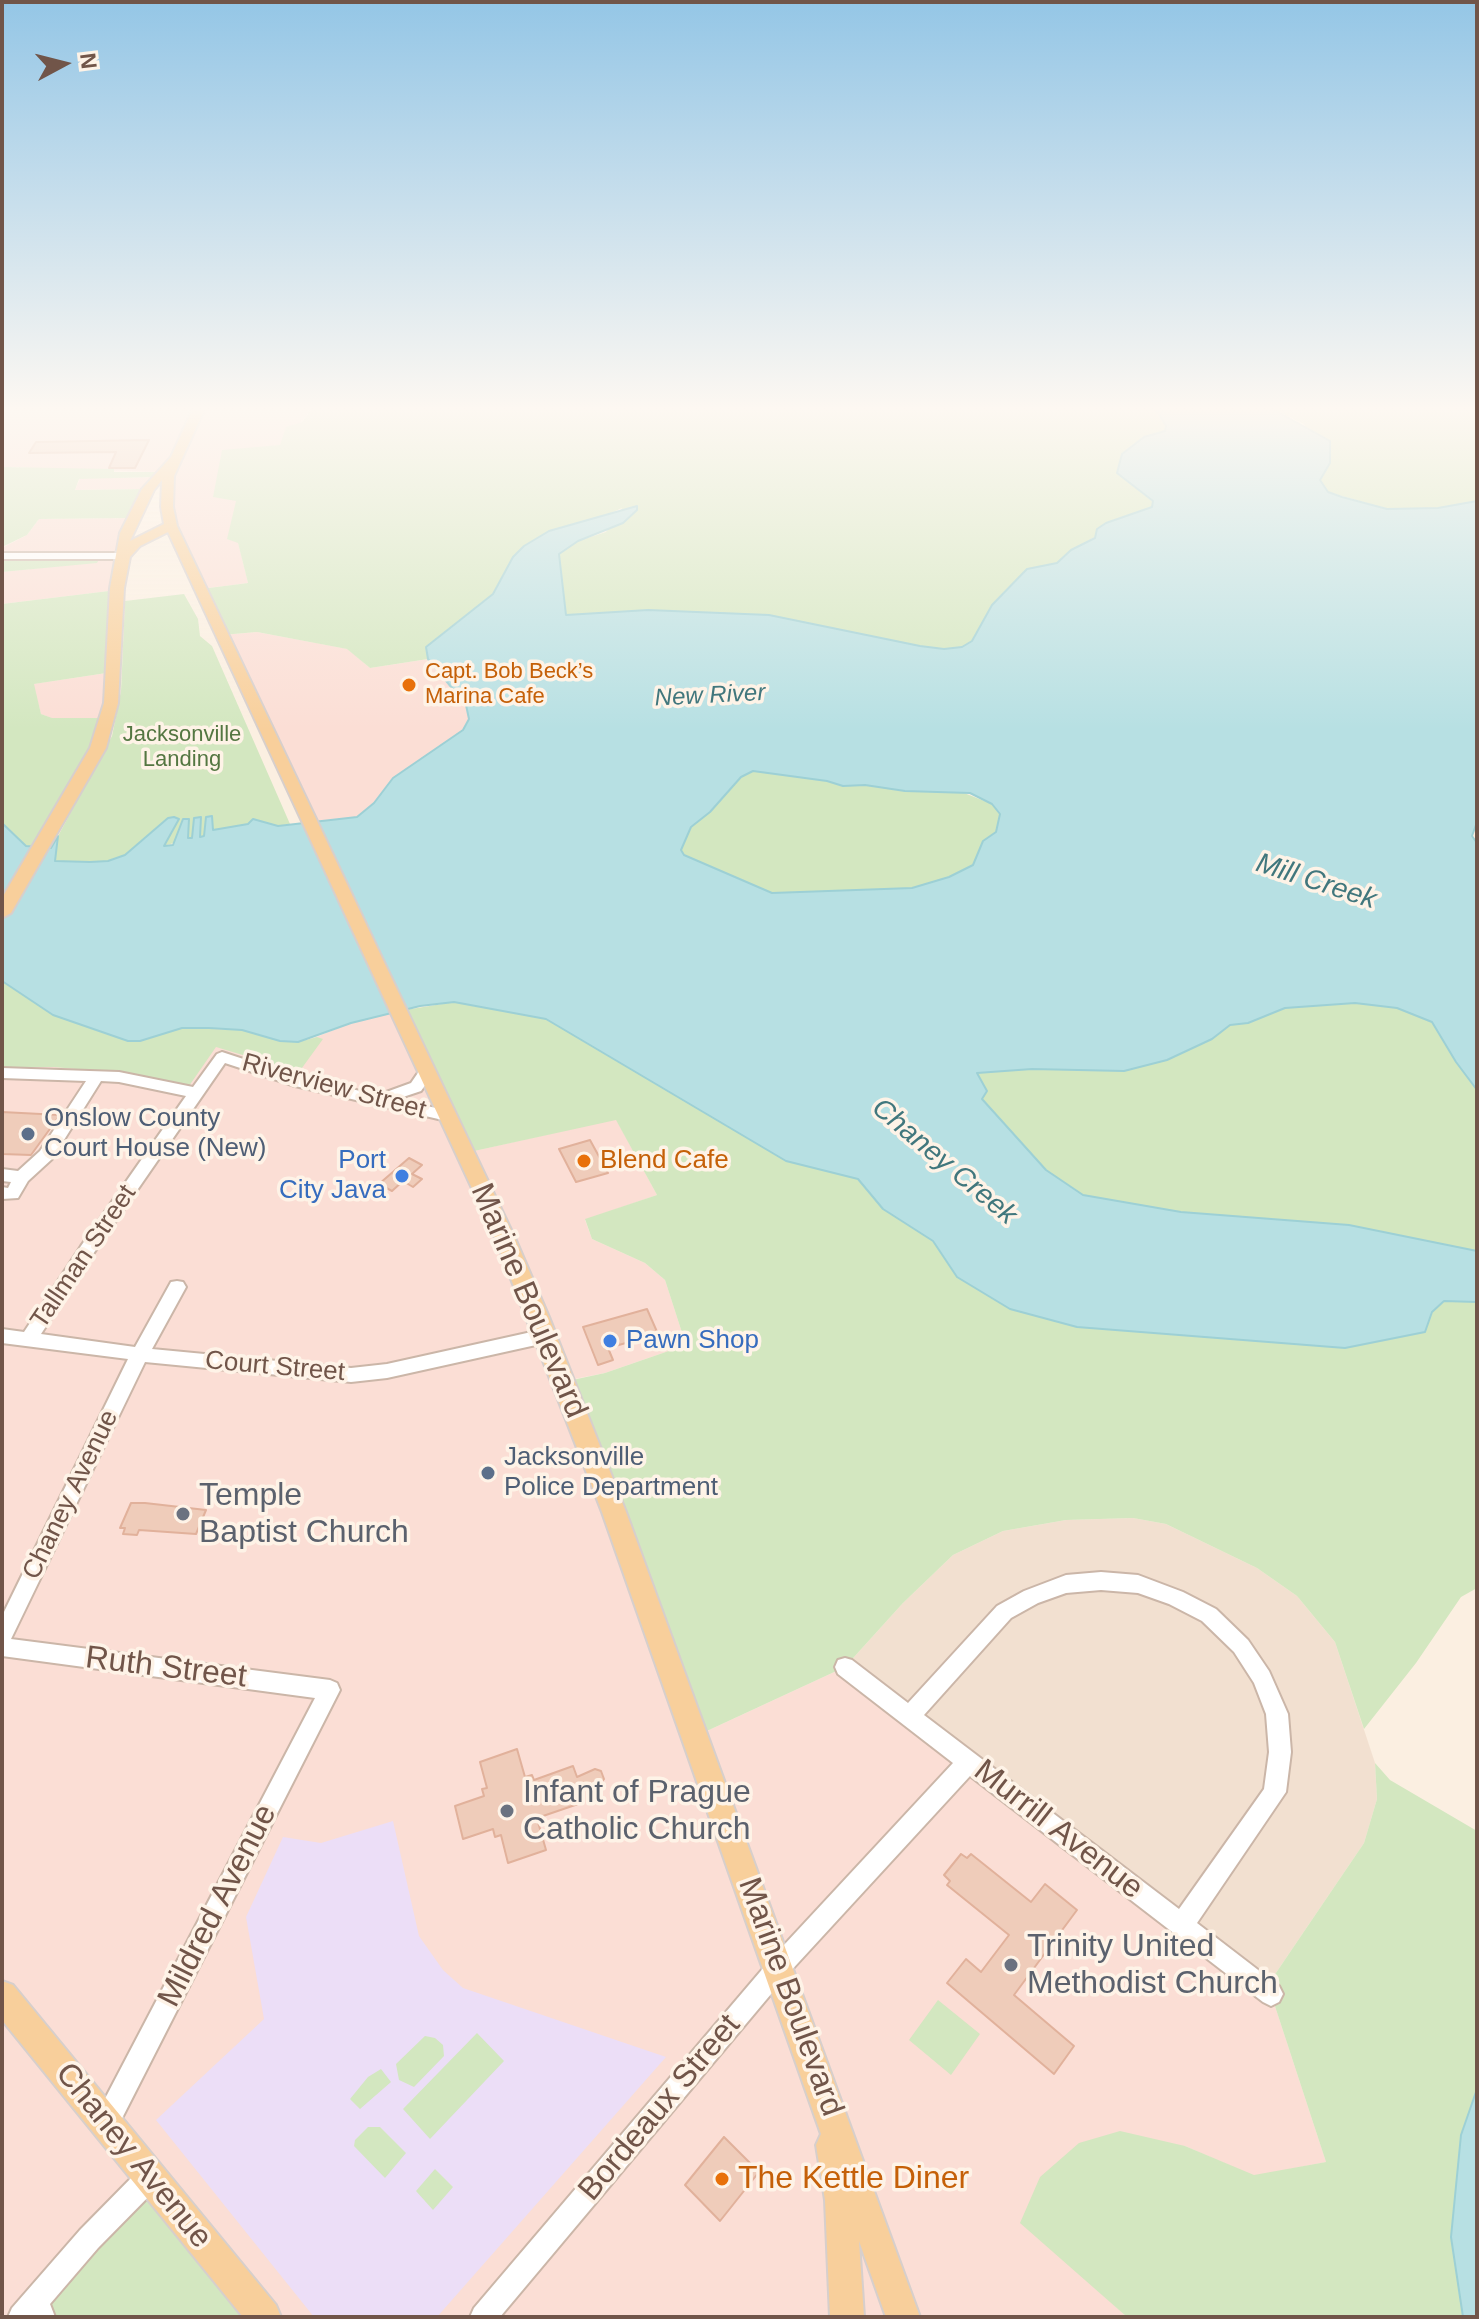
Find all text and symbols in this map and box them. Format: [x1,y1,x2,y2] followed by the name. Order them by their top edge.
[24,24,104,104] north arrow
[75,52,102,70] text: N
[425,659,593,710] place label: Capt. Bob Beck’s Marina Cafe
[400,676,418,694] marker: Capt. Bob Beck’s Marina Cafe
[654,679,766,713] water label: New River
[123,722,241,774] park label: Jacksonville Landing
[1252,847,1380,917] water label: Mill Creek
[239,1047,429,1127] street label: Riverview Street
[865,1092,1023,1232] water label: Chaney Creek
[44,1103,267,1164] place label: Onslow County Court House (New)
[19,1125,37,1143] marker: Onslow County Court House (New)
[279,1145,386,1206] place label: Port City Java
[600,1145,729,1177] place label: Blend Cafe
[575,1152,593,1170] marker: Blend Cafe
[393,1167,411,1185] marker: Port City Java
[461,1178,595,1424] street label: Marine Boulevard
[25,1179,143,1335] street label: Tallman Street
[626,1325,759,1357] place label: Pawn Shop
[601,1332,619,1350] marker: Pawn Shop
[204,1345,346,1389] street label: Court Street
[17,1405,125,1585] street label: Chaney Avenue
[504,1442,718,1504] place label: Jacksonville Police Department
[479,1464,497,1482] marker: Jacksonville Police Department
[199,1477,409,1552] place label: Temple Baptist Church
[174,1505,192,1523] marker: Temple Baptist Church
[83,1639,249,1697] street label: Ruth Street
[966,1752,1150,1908] street label: Murrill Avenue
[523,1774,751,1849] place label: Infant of Prague Catholic Church
[151,1798,285,2014] street label: Mildred Avenue
[498,1802,516,1820] marker: Infant of Prague Catholic Church
[729,1873,851,2121] street label: Marine Boulevard
[1027,1928,1278,2003] place label: Trinity United Methodist Church
[1002,1956,1020,1974] marker: Trinity United Methodist Church
[571,2007,749,2209] street label: Bordeaux Street
[47,2056,219,2256] street label: Chaney Avenue
[738,2160,969,2198] place label: The Kettle Diner
[713,2170,731,2188] marker: The Kettle Diner

